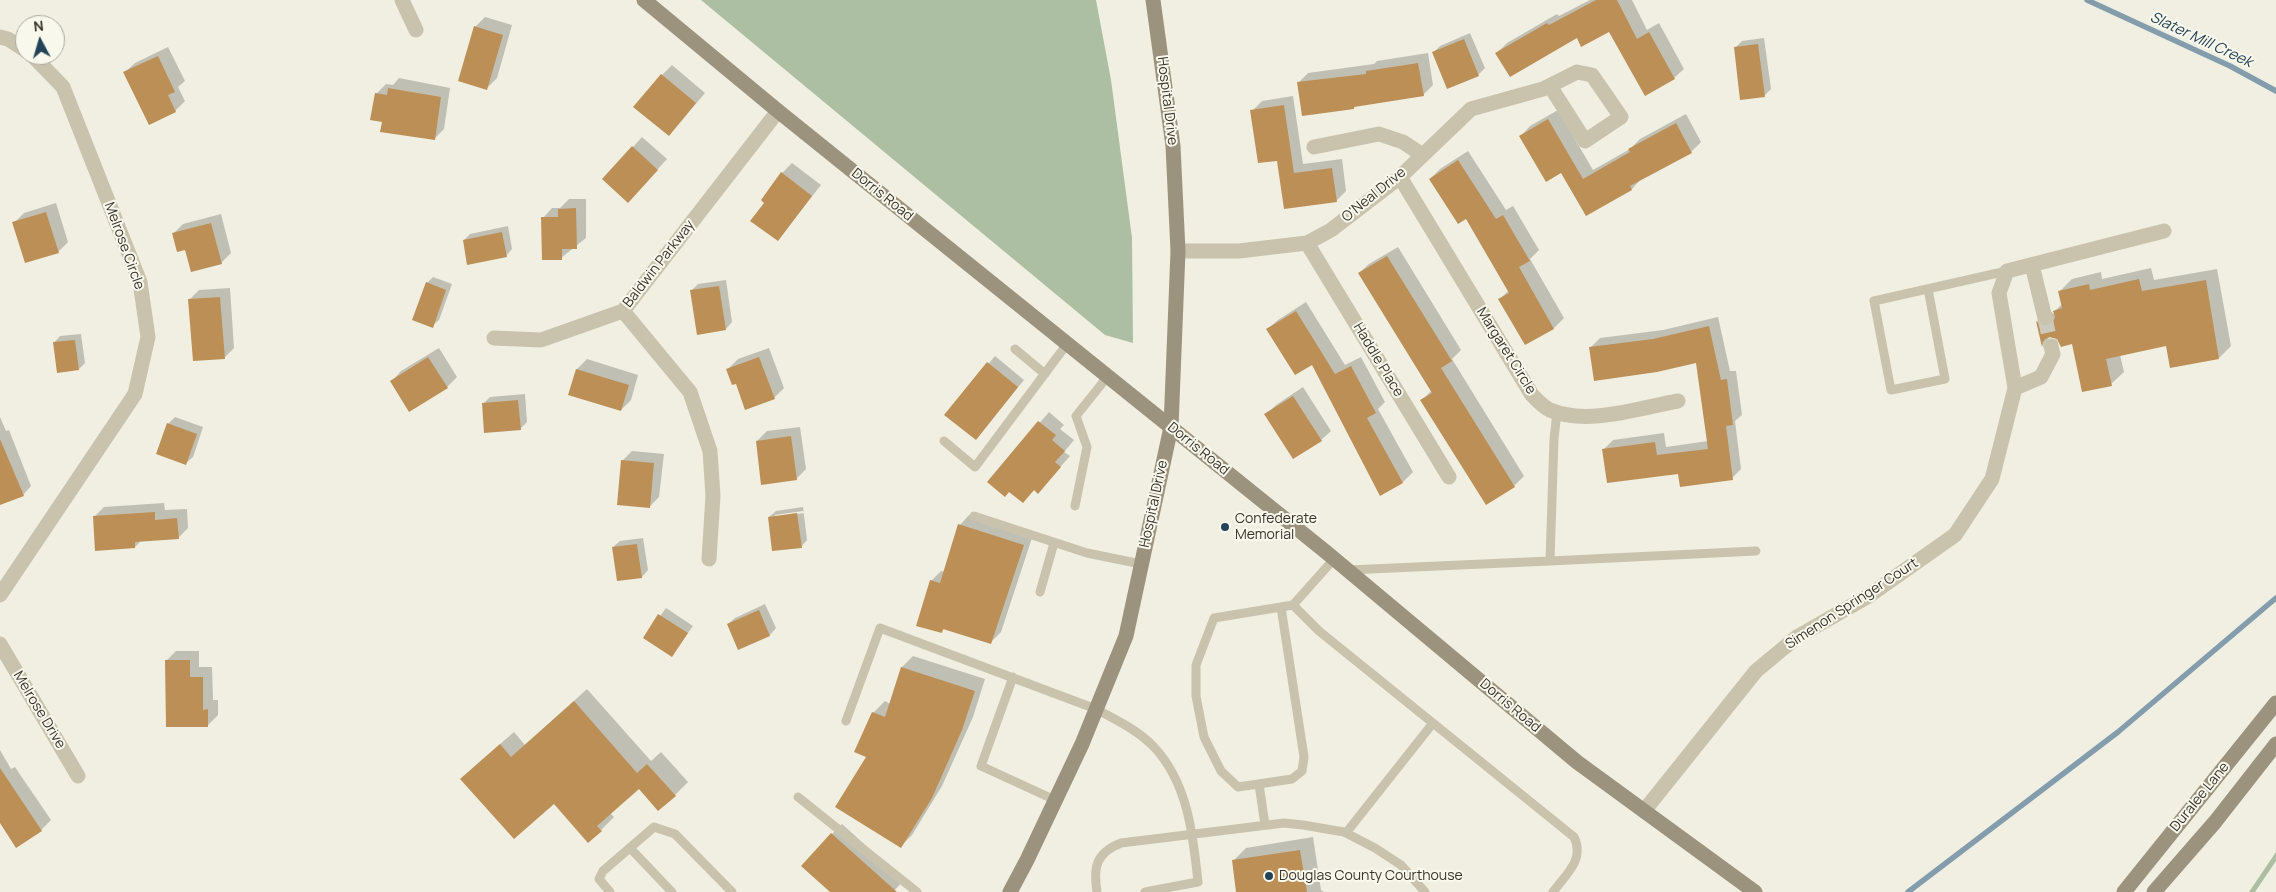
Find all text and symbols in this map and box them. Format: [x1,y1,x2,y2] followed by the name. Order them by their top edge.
[2147,8,2255,72] water label: Slater Mill Creek
[15,15,65,65] north arrow
[32,16,44,36] text: N
[1153,56,1181,146] street label: Hospital Drive
[1339,164,1409,226] street label: O'Neal Drive
[848,165,916,225] street label: Dorris Road
[100,200,148,292] street label: Melrose Circle
[620,217,698,311] street label: Baldwin Parkway
[1473,305,1539,397] street label: Margaret Circle
[1349,320,1407,400] street label: Haddle Place
[1164,419,1232,479] street label: Dorris Road
[1137,459,1171,549] street label: Hospital Drive
[1235,511,1317,544] place label: Confederate Memorial
[1219,521,1231,533] marker: Confederate Memorial
[1783,555,1921,653] street label: Simenon Springer Court
[9,668,69,752] street label: Melrose Drive
[1476,676,1544,736] street label: Dorris Road
[2167,759,2233,835] street label: Duralee Lane
[1279,868,1463,884] place label: Douglas County Courthouse
[1263,870,1275,882] marker: Douglas County Courthouse

